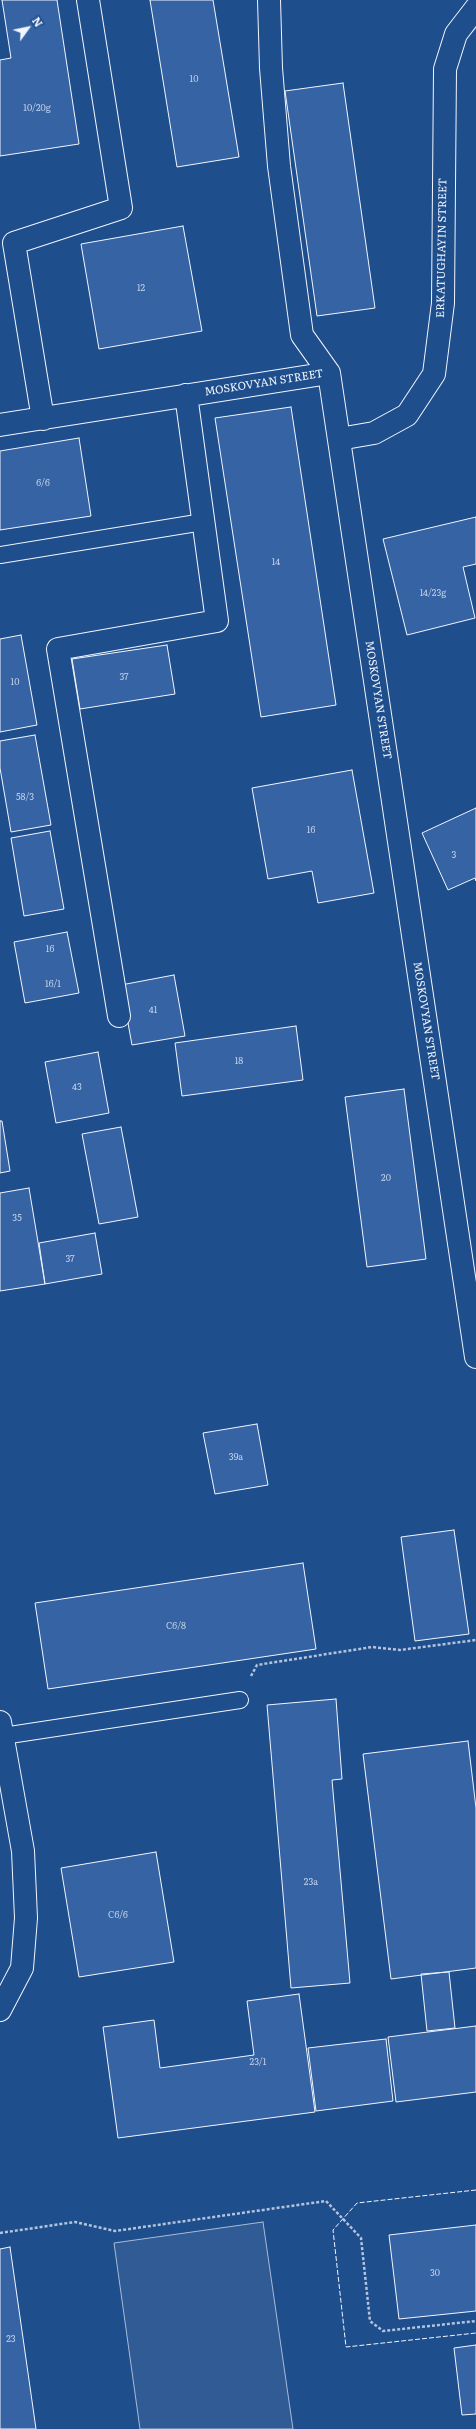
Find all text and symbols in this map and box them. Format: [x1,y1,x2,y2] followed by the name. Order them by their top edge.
[8,8,48,48] north arrow
[29,13,47,30] text: N
[190,74,198,84] house number: 10
[23,103,51,113] house number: 10/20g
[434,178,450,318] street label: ERKATUGHAYIN STREET
[137,283,145,293] house number: 12
[204,367,324,399] street label: MOSKOVYAN STREET
[36,478,50,488] house number: 6/6
[272,557,280,567] house number: 14
[420,588,446,598] house number: 14/23g
[362,640,394,760] street label: MOSKOVYAN STREET
[119,672,129,682] house number: 37
[11,677,19,687] house number: 10
[16,792,34,802] house number: 58/3
[307,825,315,835] house number: 16
[452,850,456,860] house number: 3
[46,944,54,954] house number: 16
[410,961,442,1081] street label: MOSKOVYAN STREET
[45,979,61,989] house number: 16/1
[149,1005,157,1015] house number: 41
[235,1056,243,1066] house number: 18
[72,1082,82,1092] house number: 43
[381,1173,391,1183] house number: 20
[12,1213,22,1223] house number: 35
[65,1254,75,1264] house number: 37
[229,1452,243,1462] house number: 39a
[166,1621,186,1631] house number: C6/8
[304,1877,318,1887] house number: 23a
[108,1910,128,1920] house number: C6/6
[250,2057,266,2067] house number: 23/1
[430,2268,440,2278] house number: 30
[6,2334,16,2344] house number: 23

